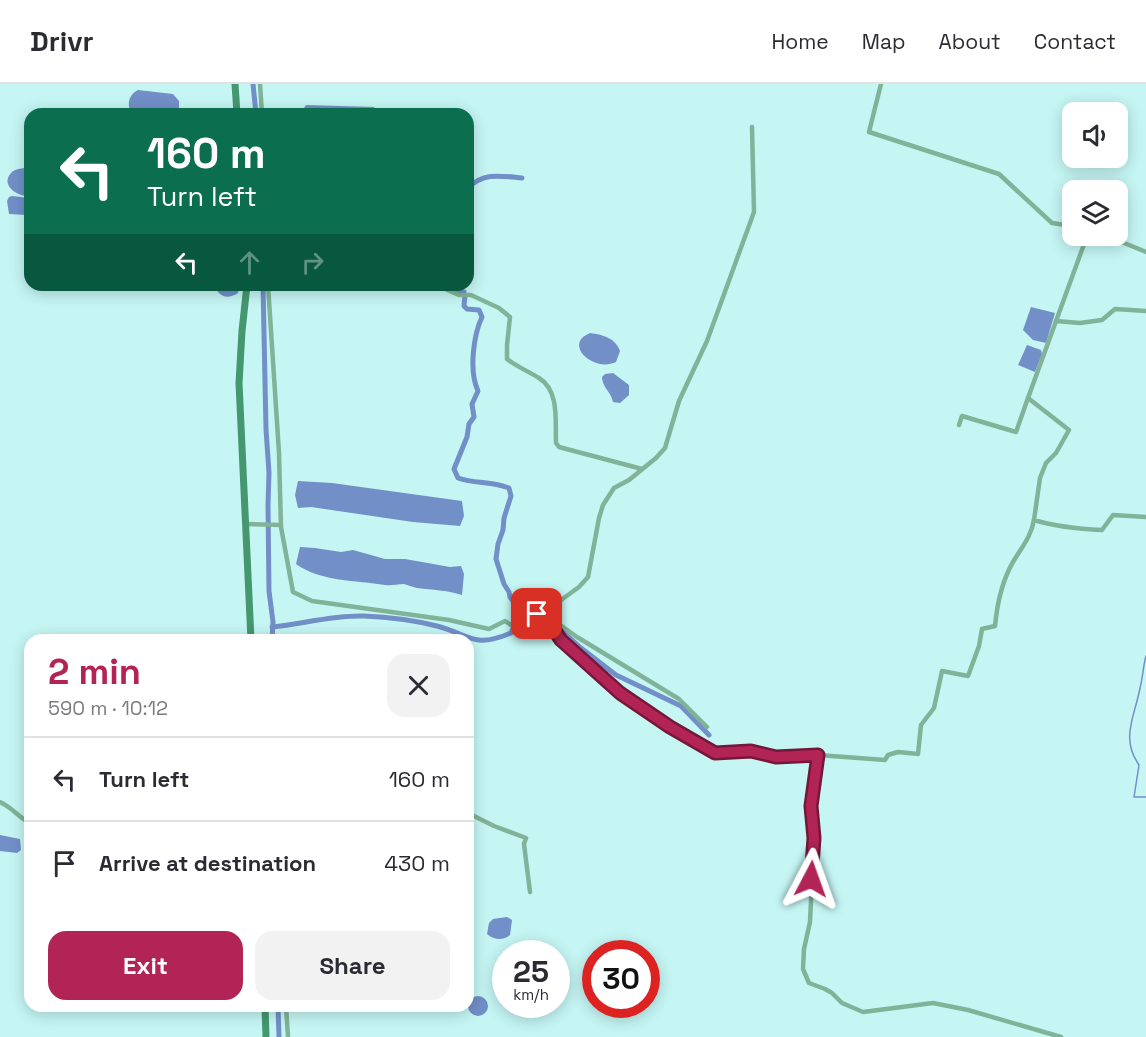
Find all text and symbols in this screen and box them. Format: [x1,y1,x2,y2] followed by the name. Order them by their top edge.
[30,23,94,59] text: Drivr
[771,28,829,55] text: Home
[862,28,906,55] text: Map
[939,28,1001,55] text: About
[1034,28,1116,55] text: Contact
[1062,102,1128,246] map controls
[1062,102,1128,168] button: sound
[147,127,266,180] text: 160 m
[48,132,126,210] icon: left
[147,179,257,214] text: Turn left
[1062,180,1128,246] button: layers
[170,246,203,279] icon: left
[233,246,266,279] icon: ahead
[296,246,329,279] icon: right
[511,588,562,639] pin
[520,597,553,630] icon: arrive
[48,649,141,695] text: 2 min
[387,654,450,717] button: close
[48,695,168,721] text: 590 m · 10:12
[48,763,81,796] icon: left
[99,765,189,793] text: Turn left
[389,765,450,793] text: 160 m
[48,847,81,880] icon: arrive
[779,847,843,911] position arrow
[99,849,316,877] text: Arrive at destination
[384,849,450,877] text: 430 m
[48,931,243,1000] button: Exit
[255,931,450,1000] button: Share
[582,940,660,1018] speed limit sign: 30
[513,952,549,991] text: 25
[513,985,549,1004] text: km/h

